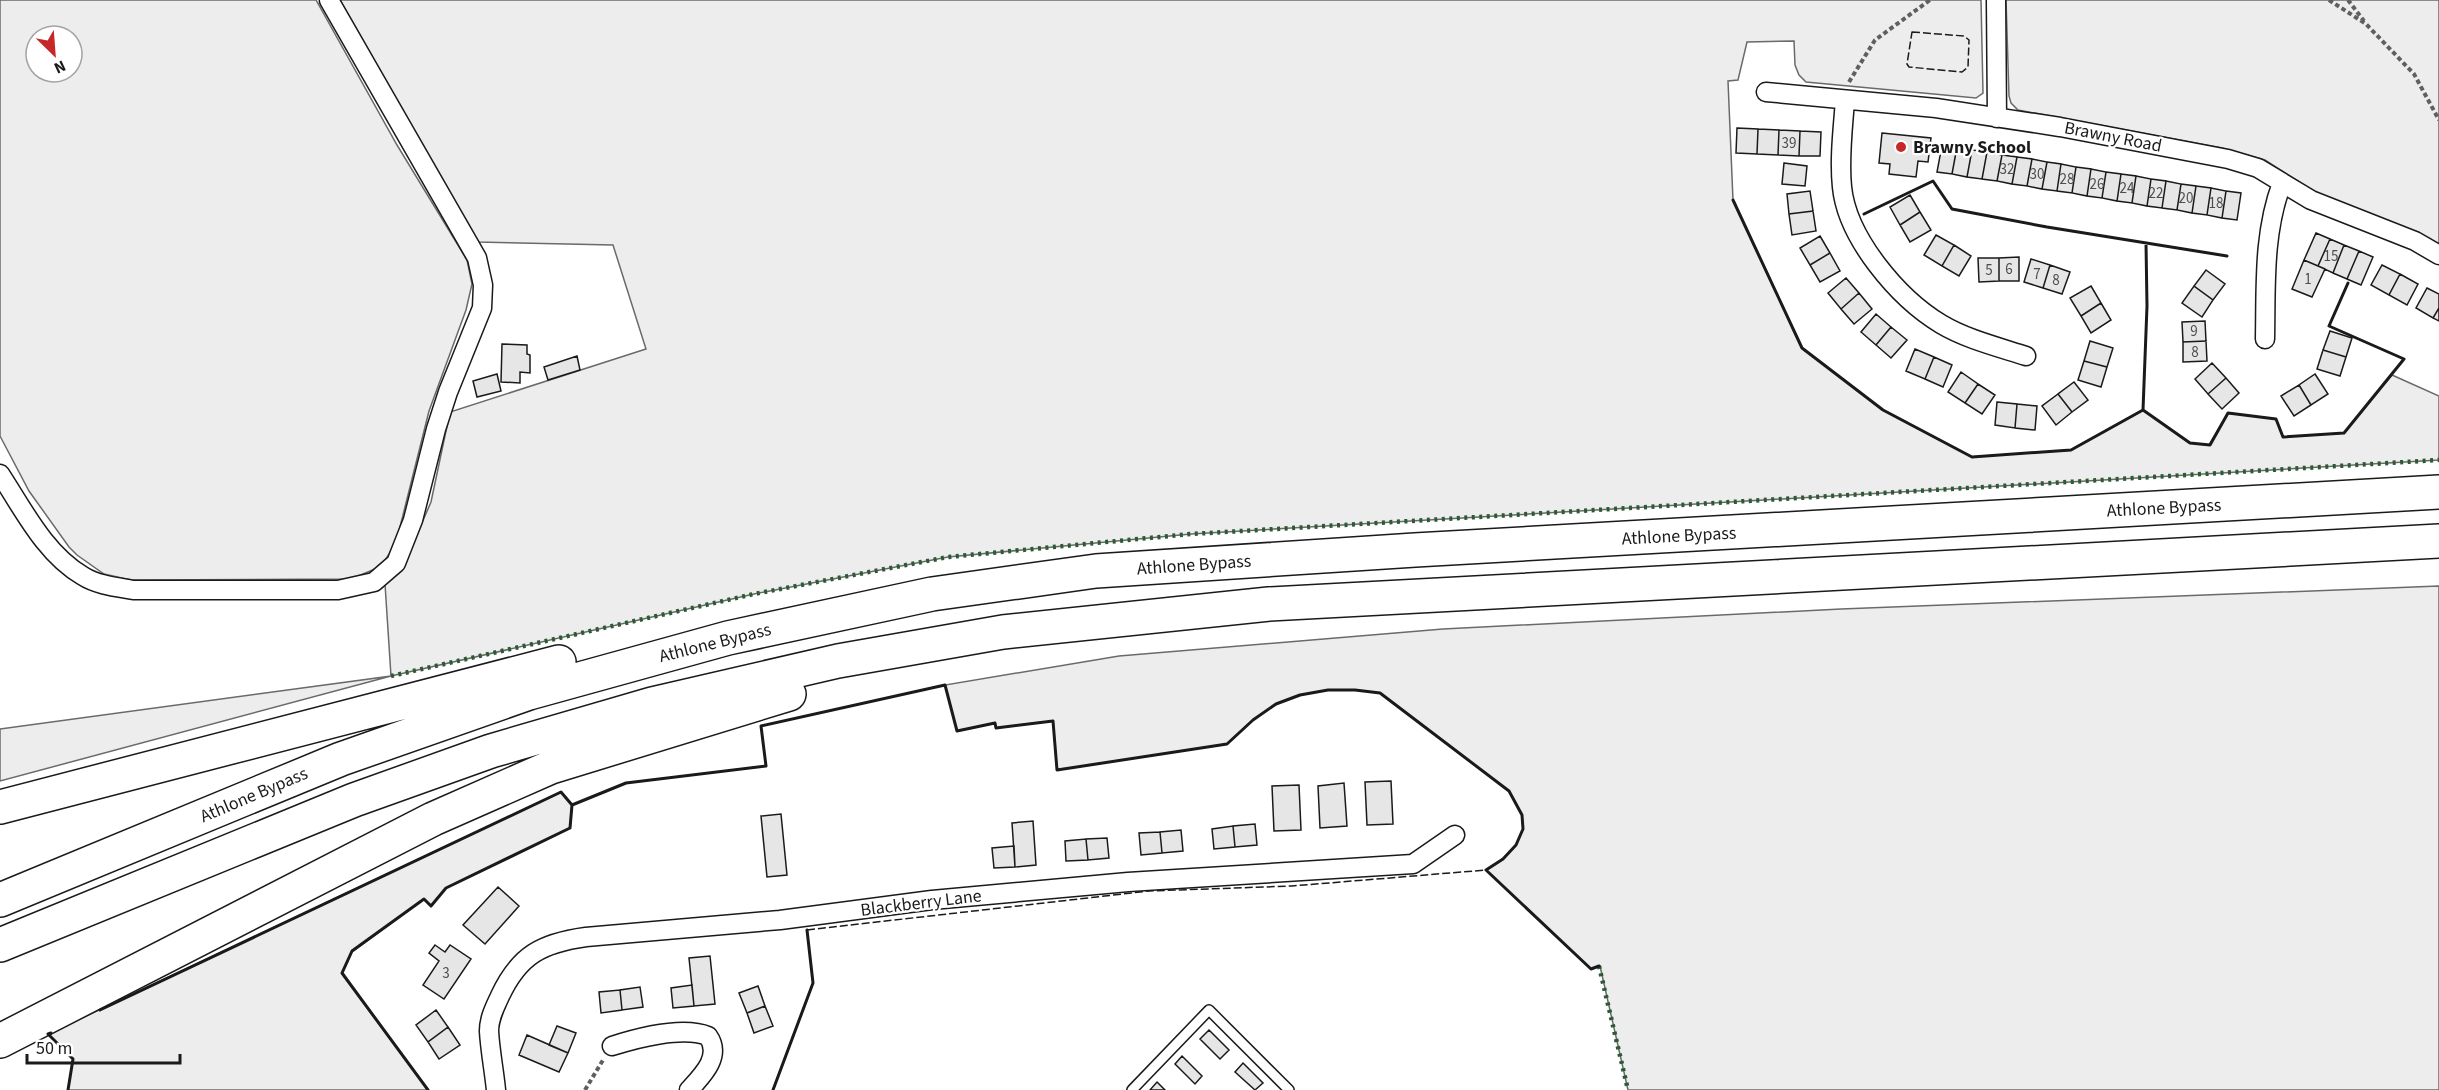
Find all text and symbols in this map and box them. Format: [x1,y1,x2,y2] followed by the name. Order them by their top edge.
[24,24,84,84] north arrow
[50,54,69,79] text: N
[2062,115,2164,159] street label: Brawny Road
[1782,133,1796,154] house number: 39
[1913,135,2031,160] place label: Brawny School
[1894,140,1908,154] marker: Brawny School
[2000,159,2014,180] house number: 32
[2030,164,2044,185] house number: 30
[2060,169,2074,190] house number: 28
[2090,174,2104,195] house number: 26
[2120,178,2135,199] house number: 24
[2149,183,2163,204] house number: 22
[2179,188,2193,209] house number: 20
[2209,193,2223,214] house number: 18
[2324,246,2338,267] house number: 15
[2005,259,2013,280] house number: 6
[1985,260,1993,281] house number: 5
[2033,264,2041,285] house number: 7
[2304,269,2312,290] house number: 1
[2052,270,2060,291] house number: 8
[2190,321,2198,342] house number: 9
[2191,342,2199,363] house number: 8
[2106,493,2222,523] street label: Athlone Bypass
[1621,521,1737,551] street label: Athlone Bypass
[1136,549,1252,581] street label: Athlone Bypass
[656,617,774,669] street label: Athlone Bypass
[196,761,312,829] street label: Athlone Bypass
[859,883,983,923] street label: Blackberry Lane
[442,963,450,984] house number: 3
[27,1027,180,1065] scale bar
[36,1036,72,1061] text: 50 m

